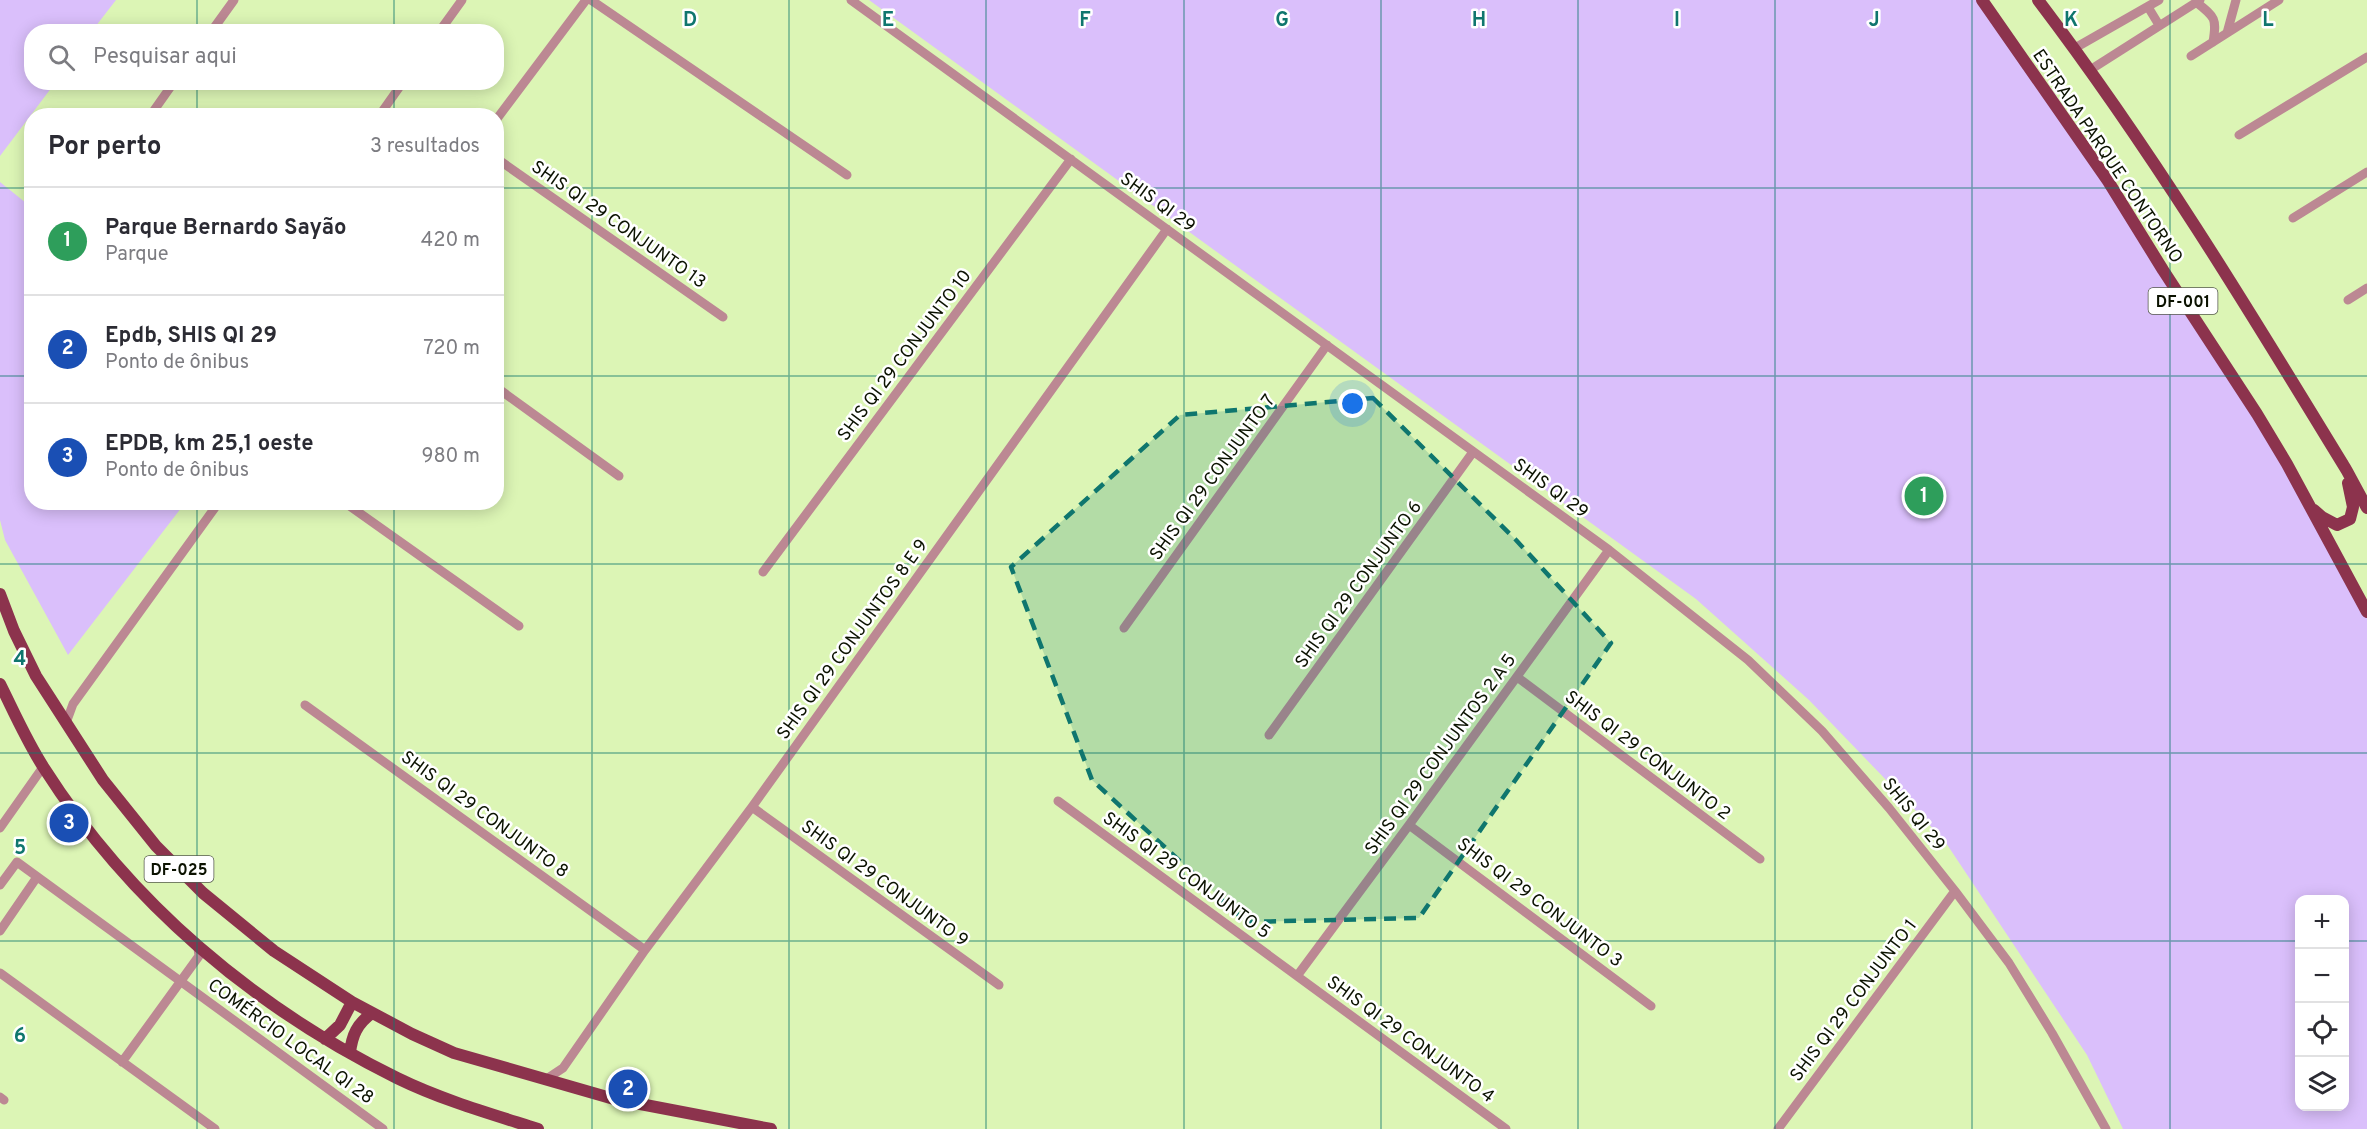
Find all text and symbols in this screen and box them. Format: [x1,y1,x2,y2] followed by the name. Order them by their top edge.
[683,8,697,34] text: D
[882,8,894,34] text: E
[1079,8,1091,34] text: F
[1275,8,1289,34] text: G
[1472,8,1486,34] text: H
[1674,8,1680,34] text: I
[1868,8,1880,34] text: J
[2064,8,2078,34] text: K
[2262,8,2274,34] text: L
[24,24,504,90] search box
[45,41,78,74] icon: search
[93,44,237,71] text: Pesquisar aqui
[2026,45,2187,268] street label: ESTRADA PARQUE CONTORNO
[48,131,162,164] text: Por perto
[370,134,480,160] text: 3 resultados
[526,156,710,294] street label: SHIS QI 29 CONJUNTO 13
[1115,168,1199,238] street label: SHIS QI 29
[105,215,346,242] text: Parque Bernardo Sayão
[64,228,72,254] text: 1
[421,228,480,254] text: 420 m
[105,242,168,268] text: Parque
[833,266,977,446] street label: SHIS QI 29 CONJUNTO 10
[2148,288,2218,314] road number: DF-001
[105,323,277,350] text: Epdb, SHIS QI 29
[61,336,74,362] text: 2
[423,336,480,362] text: 720 m
[105,350,249,376] text: Ponto de ônibus
[1338,389,1367,418] your location
[1145,390,1281,565] street label: SHIS QI 29 CONJUNTO 7
[105,431,314,458] text: EPDB, km 25,1 oeste
[62,444,74,470] text: 3
[422,444,480,470] text: 980 m
[1508,454,1592,524] street label: SHIS QI 29
[105,458,249,484] text: Ponto de ônibus
[1904,474,1944,518] pin: 1
[1291,497,1428,673] street label: SHIS QI 29 CONJUNTO 6
[773,535,934,745] street label: SHIS QI 29 CONJUNTOS 8 E 9
[14,647,26,673] text: 4
[1361,650,1522,860] street label: SHIS QI 29 CONJUNTOS 2 A 5
[1560,686,1735,826] street label: SHIS QI 29 CONJUNTO 2
[396,747,572,884] street label: SHIS QI 29 CONJUNTO 8
[1876,774,1949,856] street label: SHIS QI 29
[50,800,88,846] pin: 3
[1098,808,1275,945] street label: SHIS QI 29 CONJUNTO 5
[796,816,972,953] street label: SHIS QI 29 CONJUNTO 9
[1452,833,1626,973] street label: SHIS QI 29 CONJUNTO 3
[14,836,26,862] text: 5
[144,856,213,882] road number: DF-025
[2295,895,2349,1111] map controls
[2295,895,2349,949] button: +
[1786,915,1923,1087] street label: SHIS QI 29 CONJUNTO 1
[2295,949,2349,1003] button: −
[1322,972,1499,1109] street label: SHIS QI 29 CONJUNTO 4
[203,973,379,1110] street label: COMÉRCIO LOCAL QI 28
[2295,1003,2349,1057] button: locate
[14,1024,26,1050] text: 6
[2295,1057,2349,1111] button: layers
[608,1066,648,1112] pin: 2

